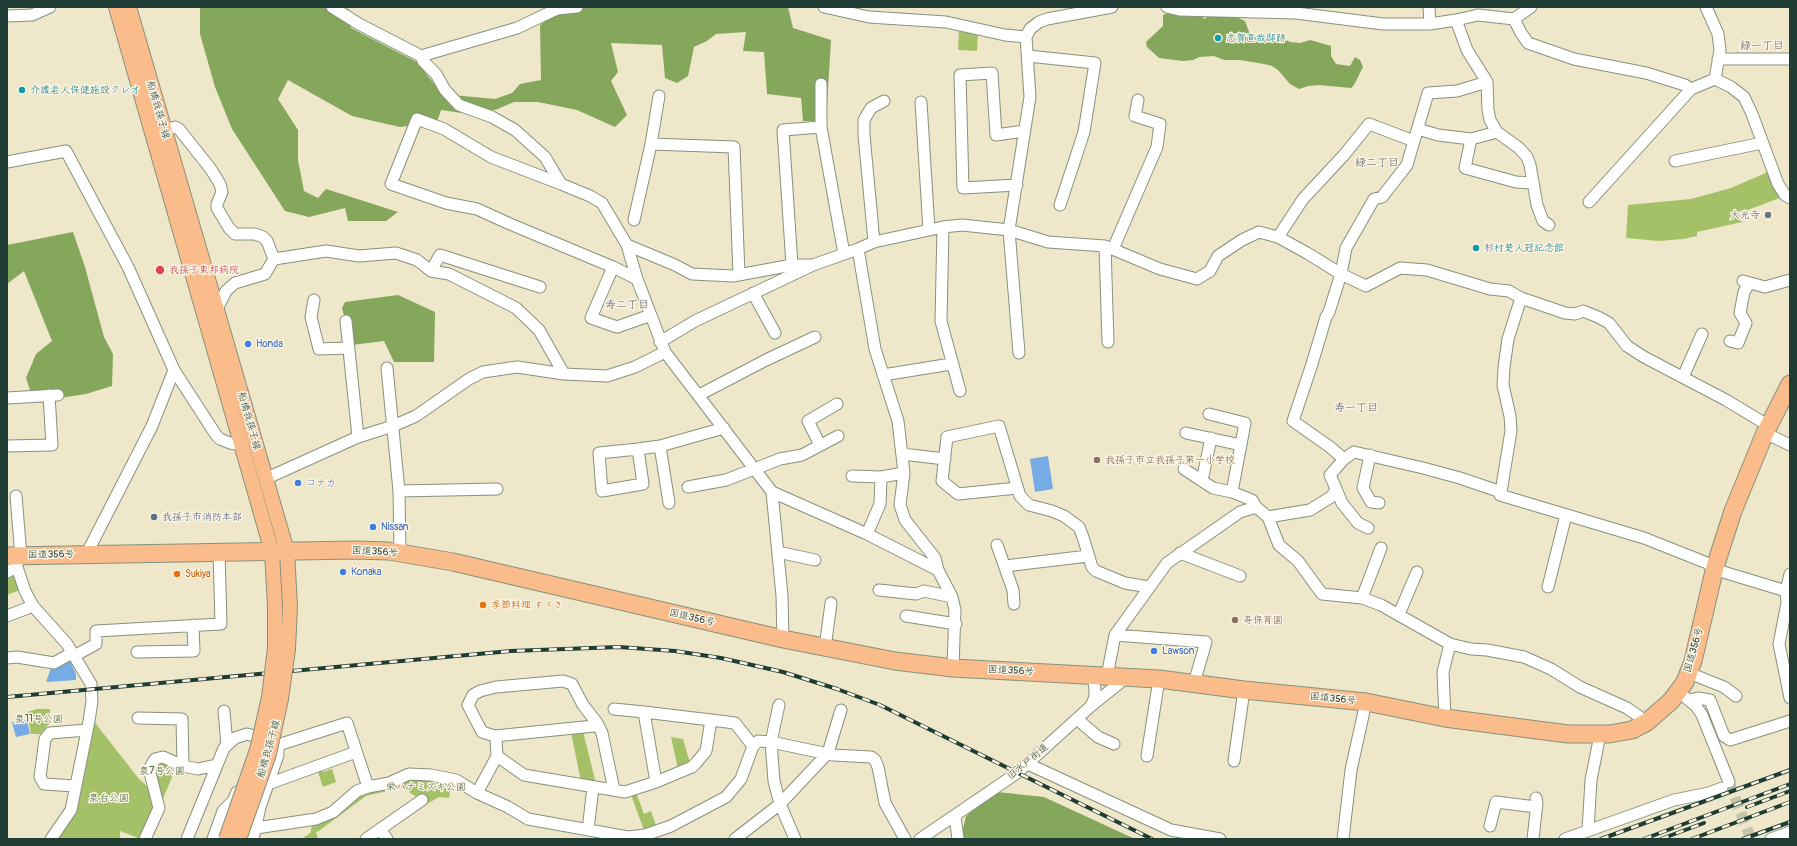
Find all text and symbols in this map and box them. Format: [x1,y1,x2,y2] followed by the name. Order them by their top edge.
[1226,32,1286,44] place label: 志賀直哉邸跡
[1213,33,1223,43] marker: 志賀直哉邸跡
[1740,39,1784,53] district label: 緑一丁目
[144,80,172,140] street label: 船橋我孫子線
[30,84,140,96] place label: 介護老人保健施設クレオ
[17,85,27,95] marker: 介護老人保健施設クレオ
[1355,156,1399,170] district label: 緑二丁目
[1730,209,1760,221] place label: 大光寺
[1763,210,1773,220] marker: 大光寺
[1484,242,1564,254] place label: 杉村楚人冠記念館
[1471,243,1481,253] marker: 杉村楚人冠記念館
[154,264,166,276] marker: 我孫子東邦病院
[169,264,239,276] place label: 我孫子東邦病院
[605,298,649,312] district label: 寿二丁目
[256,338,283,350] place label: Honda
[243,339,253,349] marker: Honda
[235,391,263,451] street label: 船橋我孫子線
[1334,401,1378,415] district label: 寿一丁目
[1105,454,1235,466] place label: 我孫子市立我孫子第一小学校
[1092,455,1102,465] marker: 我孫子市立我孫子第一小学校
[306,477,336,489] place label: コナカ
[293,478,303,488] marker: コナカ
[162,511,242,523] place label: 我孫子市消防本部
[149,512,159,522] marker: 我孫子市消防本部
[381,521,408,533] place label: Nissan
[368,522,378,532] marker: Nissan
[351,545,399,559] street label: 国道356号
[27,549,75,561] street label: 国道356号
[351,566,381,578] place label: Konaka
[338,567,348,577] marker: Konaka
[185,568,211,580] place label: Sukiya
[172,569,182,579] marker: Sukiya
[491,599,563,611] place label: 季節料理 すゞき
[478,600,488,610] marker: 季節料理 すゞき
[668,607,716,629] street label: 国道356号
[1243,614,1283,626] place label: 寿保育園
[1230,615,1240,625] marker: 寿保育園
[1682,626,1706,674] street label: 国道356号
[1162,645,1194,657] place label: Lawson
[1149,646,1159,656] marker: Lawson
[987,664,1035,678] street label: 国道356号
[1309,691,1357,707] street label: 国道356号
[15,713,63,725] park label: 泉11号公園
[255,719,283,779] street label: 船橋我孫子線
[1005,741,1051,783] street label: 旧水戸街道
[139,765,185,777] park label: 泉7号公園
[386,781,466,793] park label: 栄ハナミズキ公園
[89,792,129,804] park label: 泉台公園

